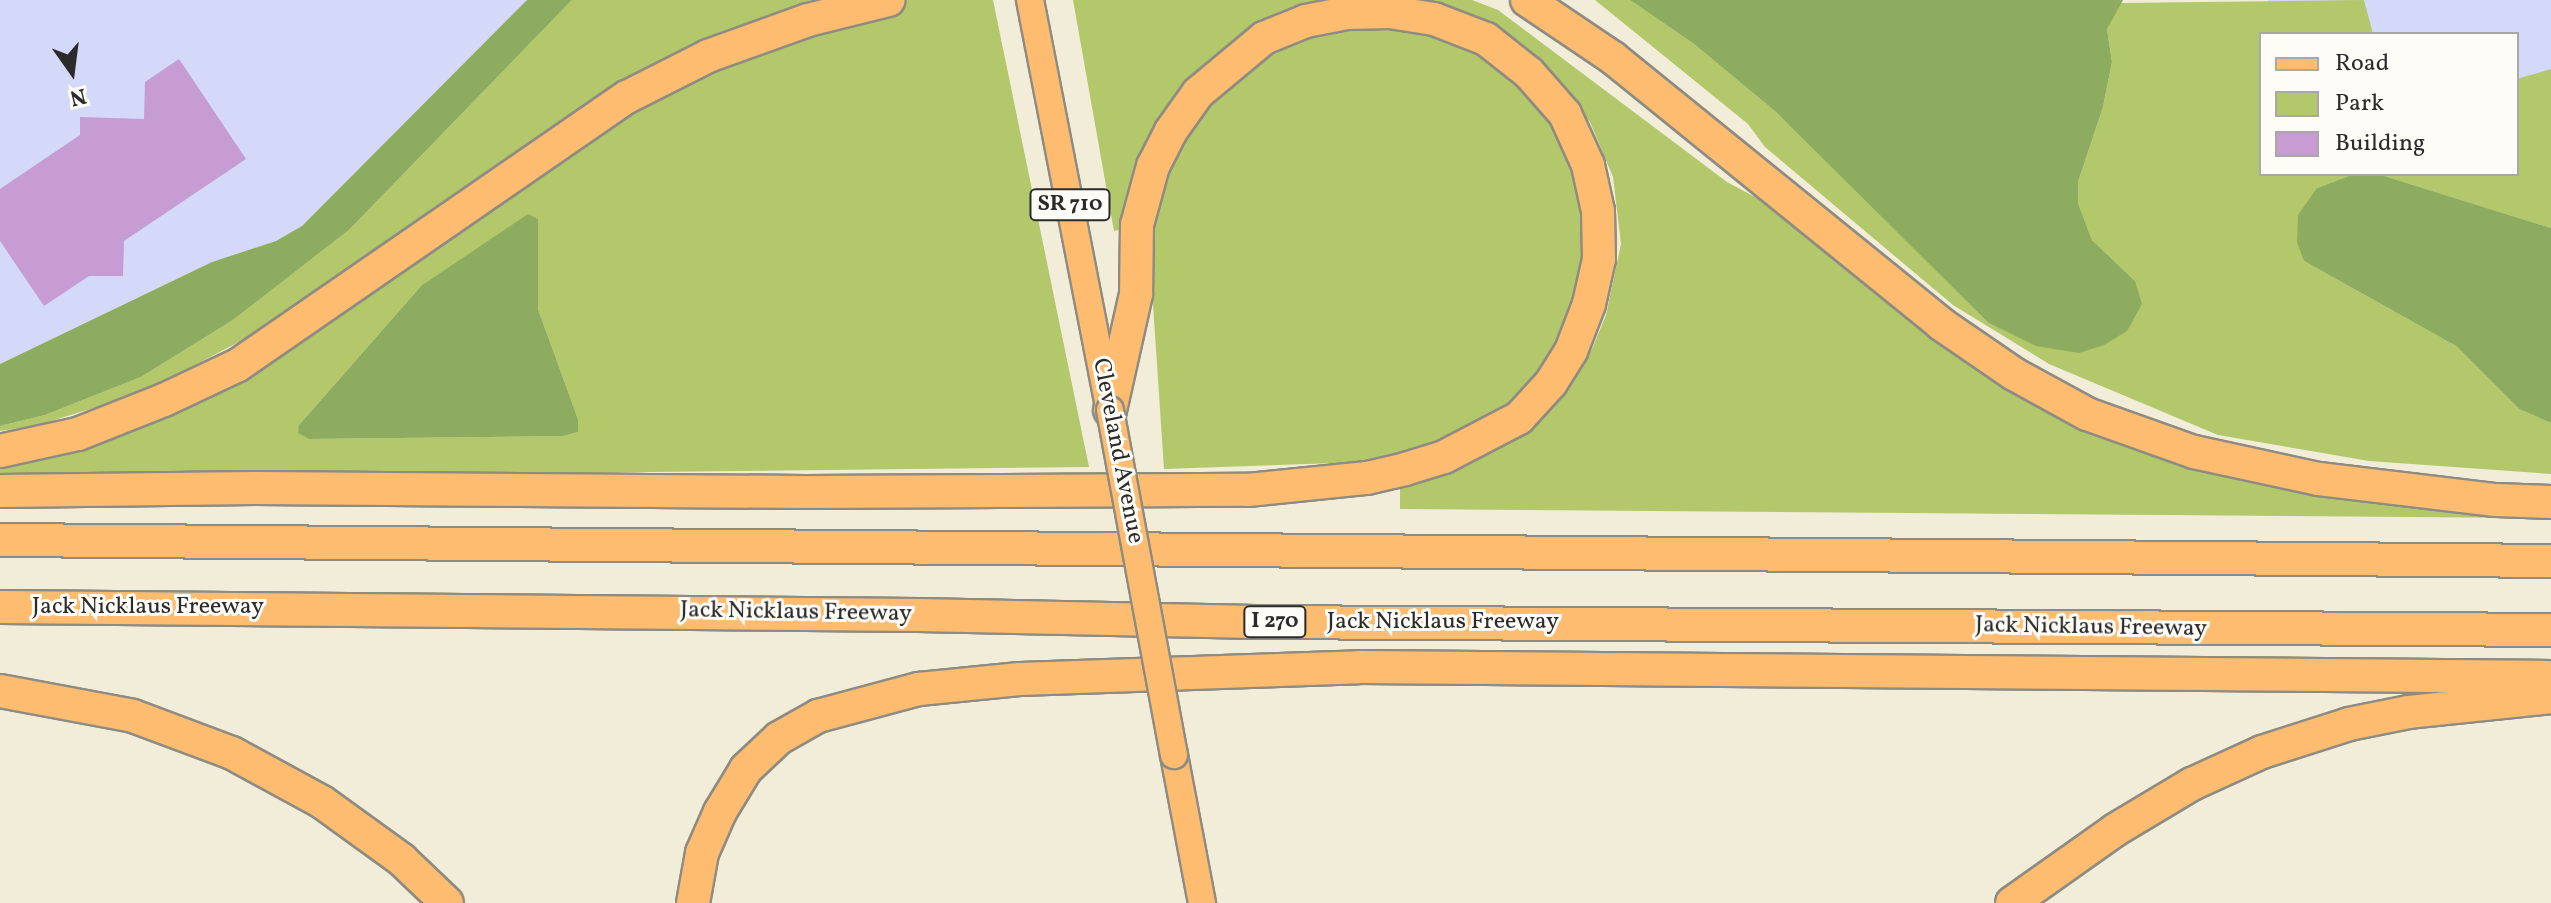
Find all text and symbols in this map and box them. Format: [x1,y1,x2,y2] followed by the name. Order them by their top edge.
[32,32,112,112] north arrow
[2259,32,2519,176] legend
[2335,47,2389,81] text: Road
[66,79,89,113] text: N
[2335,87,2384,121] text: Park
[2335,127,2425,161] text: Building
[1028,187,1112,223] road number: SR 710
[1085,356,1149,546] street label: Cleveland Avenue
[32,594,264,622] street label: Jack Nicklaus Freeway
[680,597,912,629] street label: Jack Nicklaus Freeway
[1243,604,1307,640] road number: I 270
[1327,609,1559,637] street label: Jack Nicklaus Freeway
[1975,612,2207,644] street label: Jack Nicklaus Freeway

